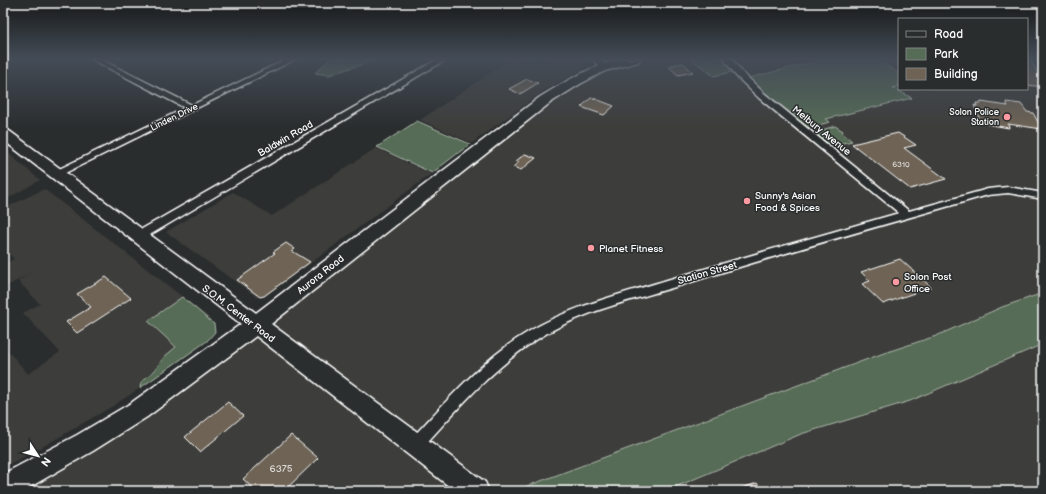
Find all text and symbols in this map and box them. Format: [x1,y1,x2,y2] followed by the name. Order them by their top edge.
[898,18,1028,90] legend
[934,27,963,42] text: Road
[934,47,958,62] text: Park
[934,67,978,82] text: Building
[149,101,200,134] street label: Linden Drive
[790,103,853,158] street label: Melbury Avenue
[949,107,1000,128] place label: Solon Police Station
[1002,112,1012,122] marker: Solon Police Station
[256,118,315,159] street label: Baldwin Road
[892,160,910,169] house number: 6310
[755,190,820,214] place label: Sunny's Asian Food & Spices
[742,196,752,206] marker: Sunny's Asian Food & Spices
[586,243,596,253] marker: Planet Fitness
[599,243,663,255] place label: Planet Fitness
[295,252,347,297] street label: Aurora Road
[676,259,738,287] street label: Station Street
[904,271,952,295] place label: Solon Post Office
[891,277,901,287] marker: Solon Post Office
[200,283,277,345] street label: S.O.M. Center Road
[18,436,58,476] north arrow
[38,454,53,469] text: N
[270,463,293,475] house number: 6375

